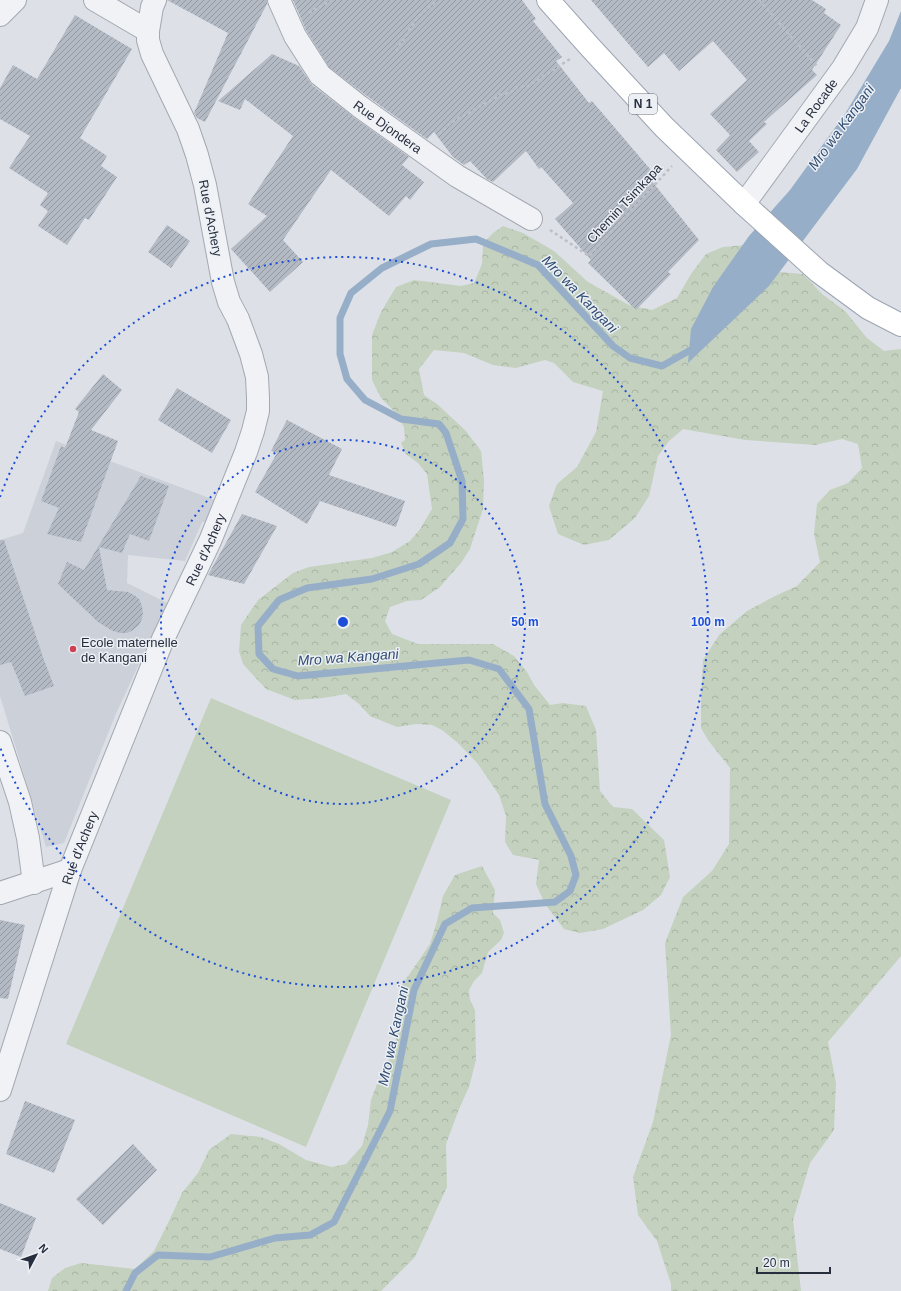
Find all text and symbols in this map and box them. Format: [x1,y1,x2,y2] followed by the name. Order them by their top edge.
[792,76,841,136] street label: La Rocade
[805,81,878,173] water label: Mro wa Kangani
[629,94,657,114] road number: N 1
[351,98,425,157] street label: Rue Djondera
[584,160,666,246] street label: Chemin Tsimkapa
[196,179,225,258] street label: Rue d'Achery
[539,252,622,337] water label: Mro wa Kangani
[183,511,229,588] street label: Rue d'Achery
[336,615,350,629] centre of rings
[511,615,539,629] text: 50 m
[691,615,725,629] text: 100 m
[81,635,178,665] place label: Ecole maternelle de Kangani
[68,644,78,654] marker: Ecole maternelle de Kangani
[297,645,400,669] water label: Mro wa Kangani
[59,809,101,886] street label: Rue d'Achery
[375,984,412,1087] water label: Mro wa Kangani
[16,1235,56,1275] north arrow
[36,1242,51,1255] text: N
[757,1249,830,1275] scale bar
[763,1256,790,1270] text: 20 m

